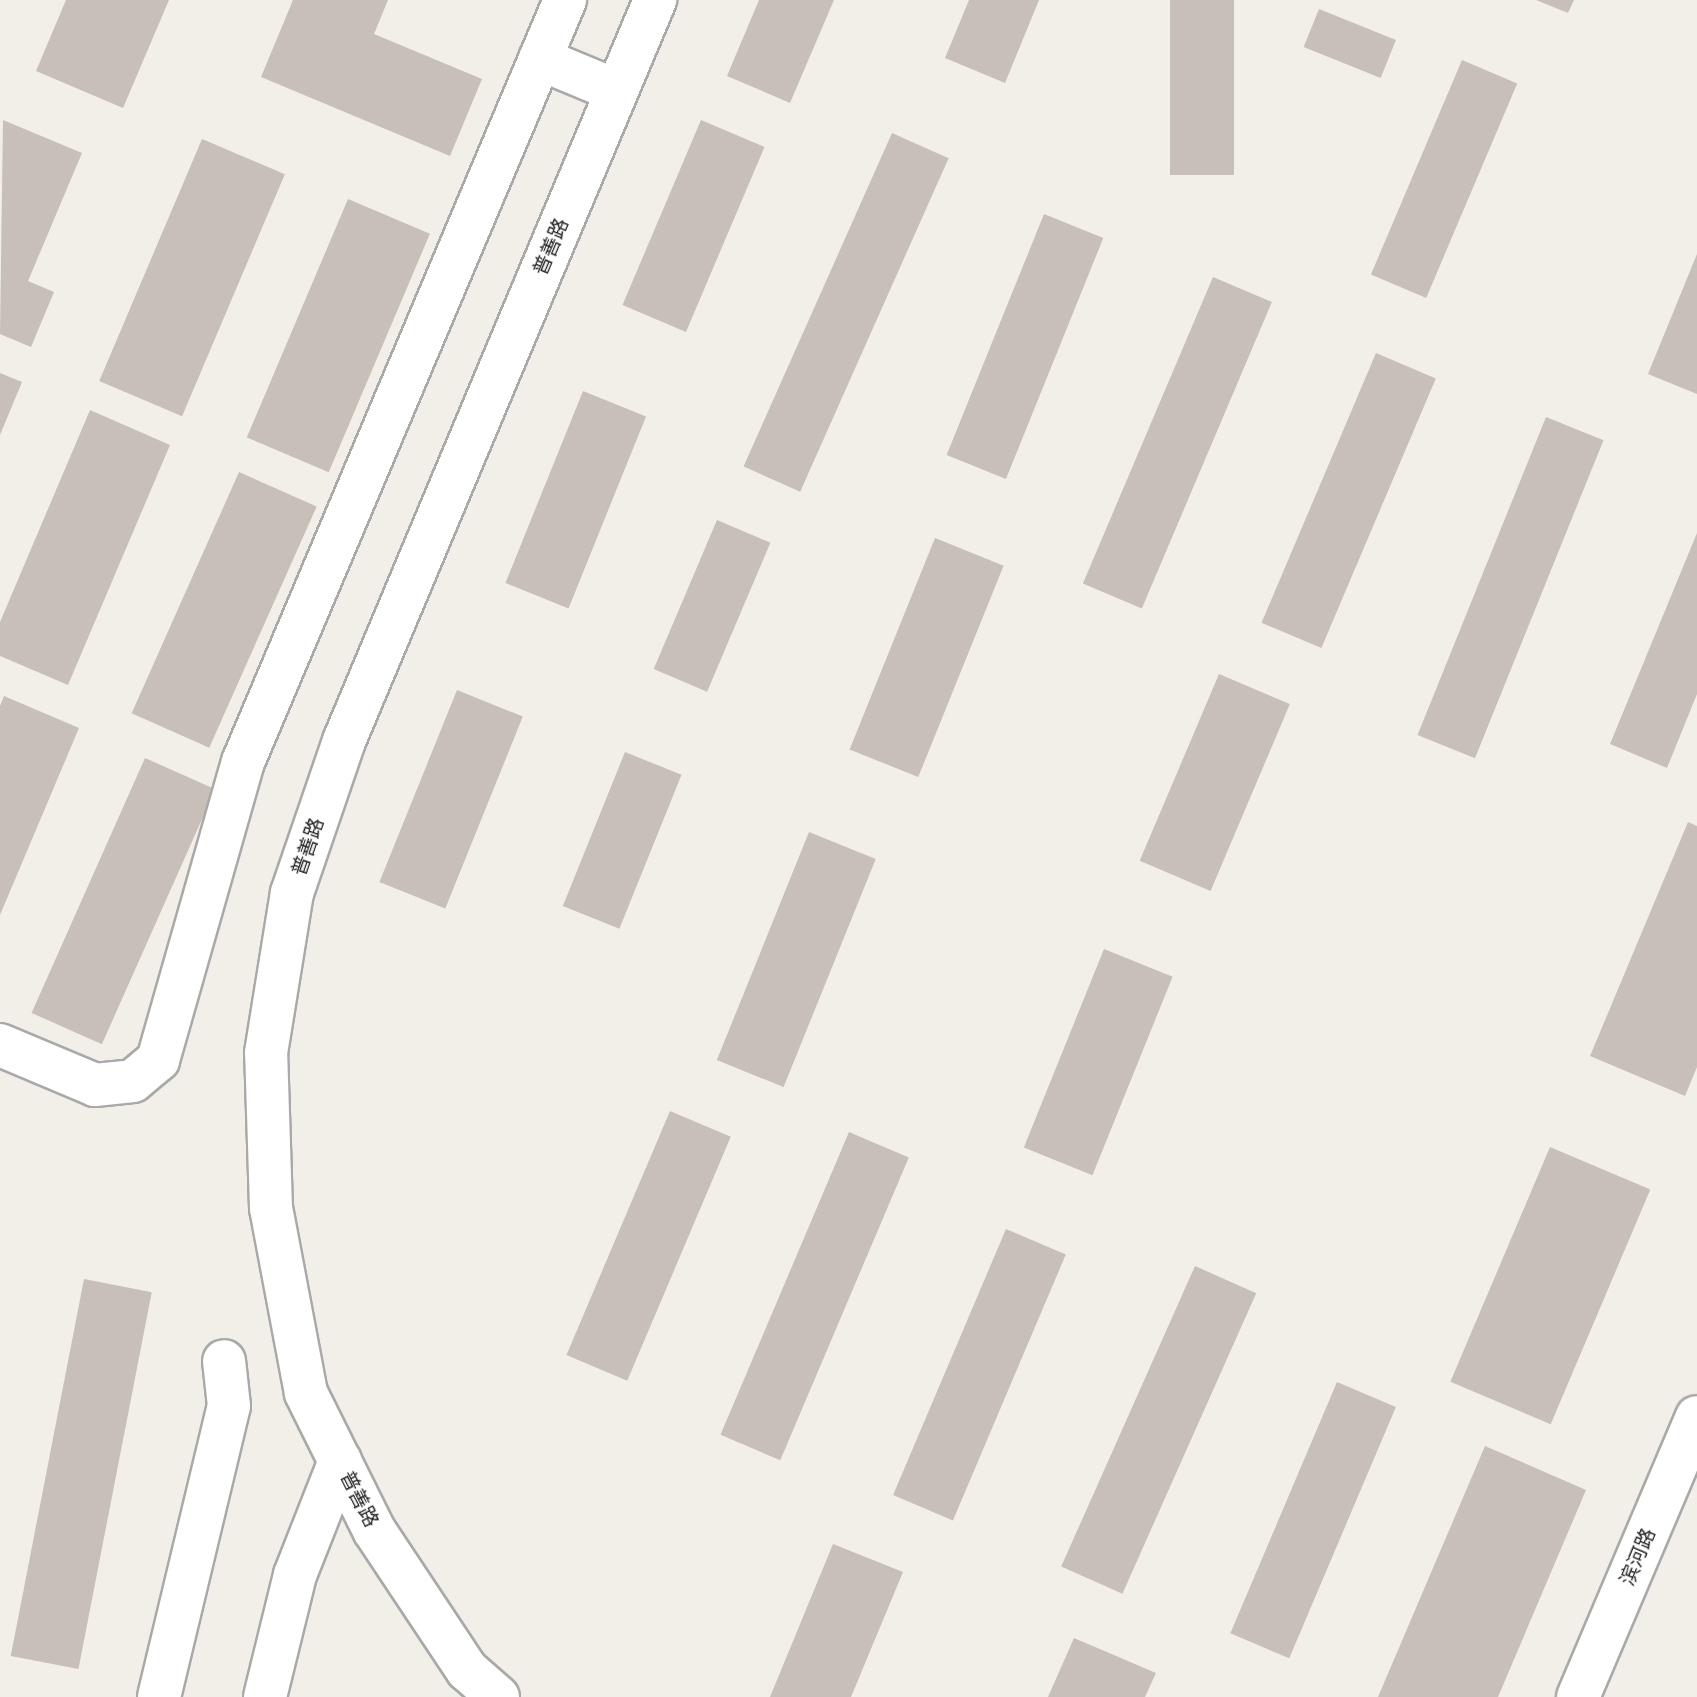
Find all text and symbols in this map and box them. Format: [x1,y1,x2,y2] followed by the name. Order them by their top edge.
[528,215,574,279] street label: 普善路
[287,815,329,879] street label: 普善路
[335,1467,383,1531] street label: 普善路
[1615,1525,1661,1589] street label: 滨河路

